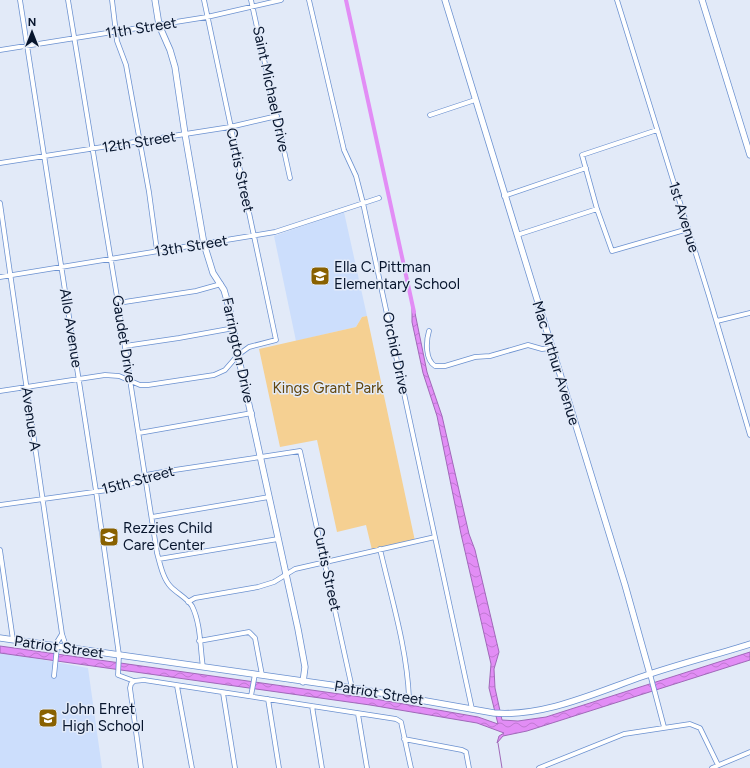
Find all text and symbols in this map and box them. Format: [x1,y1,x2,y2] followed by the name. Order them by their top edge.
[12,12,52,52] north arrow
[104,13,178,43] street label: 11th Street
[28,16,36,29] text: N
[249,24,293,154] street label: Saint Michael Drive
[222,126,258,214] street label: Curtis Street
[101,127,177,157] street label: 12th Street
[665,179,703,255] street label: 1st Avenue
[153,231,229,261] street label: 13th Street
[334,258,460,293] place label: Ella C. Pittman Elementary School
[309,265,331,287] school or university icon: Ella C. Pittman Elementary School
[56,287,86,369] street label: Allo Avenue
[108,294,140,384] street label: Gaudet Drive
[218,295,258,405] street label: Farrington Drive
[528,299,584,427] street label: Mac Arthur Avenue
[378,310,414,396] street label: Orchid Drive
[273,379,384,397] park label: Kings Grant Park
[18,386,44,452] street label: Avenue A
[100,462,177,498] street label: 15th Street
[123,519,212,554] place label: Rezzies Child Care Center
[309,525,345,613] street label: Curtis Street
[98,526,120,548] school or university icon: Rezzies Child Care Center
[13,632,105,662] street label: Patriot Street
[333,677,425,709] street label: Patriot Street
[62,700,144,735] place label: John Ehret High School
[37,707,59,729] school or university icon: John Ehret High School

